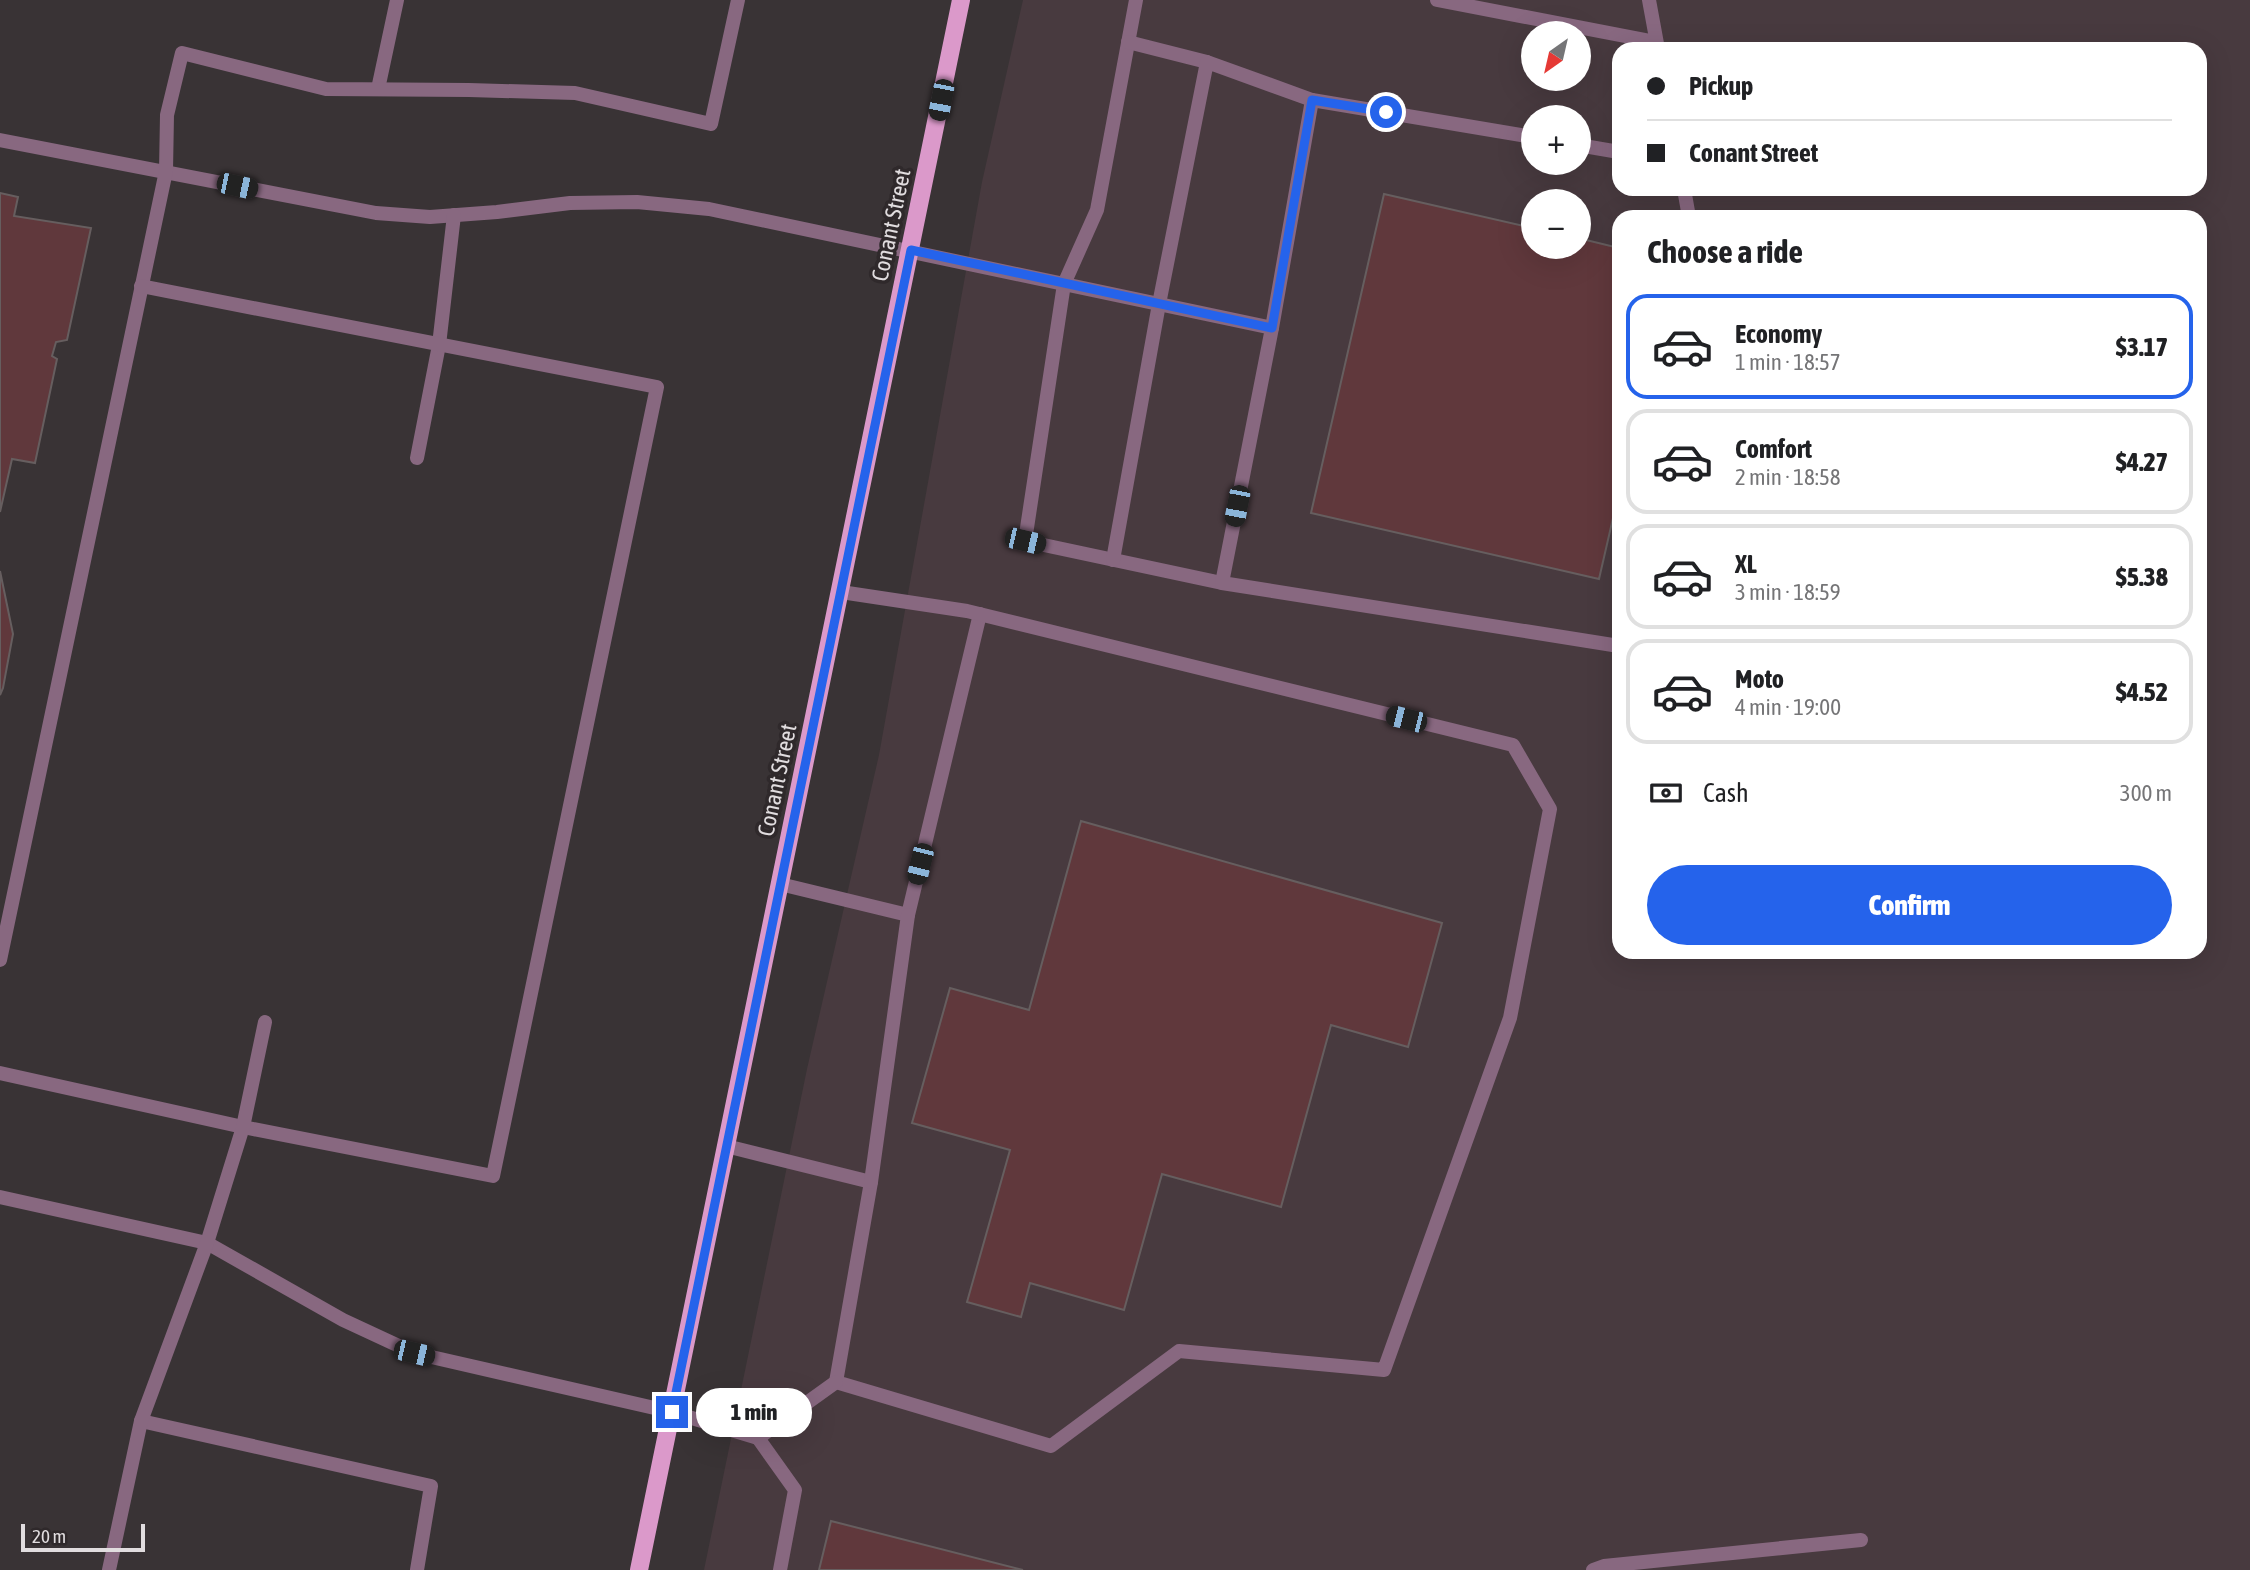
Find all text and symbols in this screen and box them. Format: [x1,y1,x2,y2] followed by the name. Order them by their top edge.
[1521,21,1591,91] north arrow
[1521,21,1591,259] map controls
[1689,71,1753,101] text: Pickup
[927,77,956,123] car
[1370,96,1402,128] route start
[1521,105,1591,175] button: +
[1689,138,1818,168] text: Conant Street
[866,166,916,284] street label: Conant Street
[215,171,260,201] car
[1521,189,1591,259] button: −
[1647,233,1803,270] text: Choose a ride
[1651,315,1714,378] icon: car
[1735,319,1822,349] text: Economy
[2116,332,2168,362] text: $3.17
[1735,349,1841,375] text: 1 min · 18:57
[1651,430,1714,493] icon: car
[1735,434,1812,464] text: Comfort
[2116,447,2168,477] text: $4.27
[1735,464,1841,490] text: 2 min · 18:58
[1223,483,1252,529] car
[1003,526,1048,556] car
[1651,545,1714,608] icon: car
[1735,549,1757,579] text: XL
[2116,562,2168,592] text: $5.38
[1735,579,1841,605] text: 3 min · 18:59
[1651,660,1714,723] icon: car
[1735,664,1784,694] text: Moto
[2116,677,2168,707] text: $4.52
[1735,694,1841,720] text: 4 min · 19:00
[1384,704,1429,734] car
[752,721,802,839] street label: Conant Street
[1647,774,1685,812] icon: cash
[1703,778,1749,808] text: Cash
[2120,780,2172,806] text: 300 m
[905,841,936,887] car
[1647,865,2172,945] button: Confirm
[392,1338,437,1368] car
[696,1388,812,1436] callout: 1 min
[656,1396,688,1428] route end
[731,1399,777,1425] text: 1 min
[21,1521,145,1553] scale bar
[32,1525,66,1547] text: 20 m

